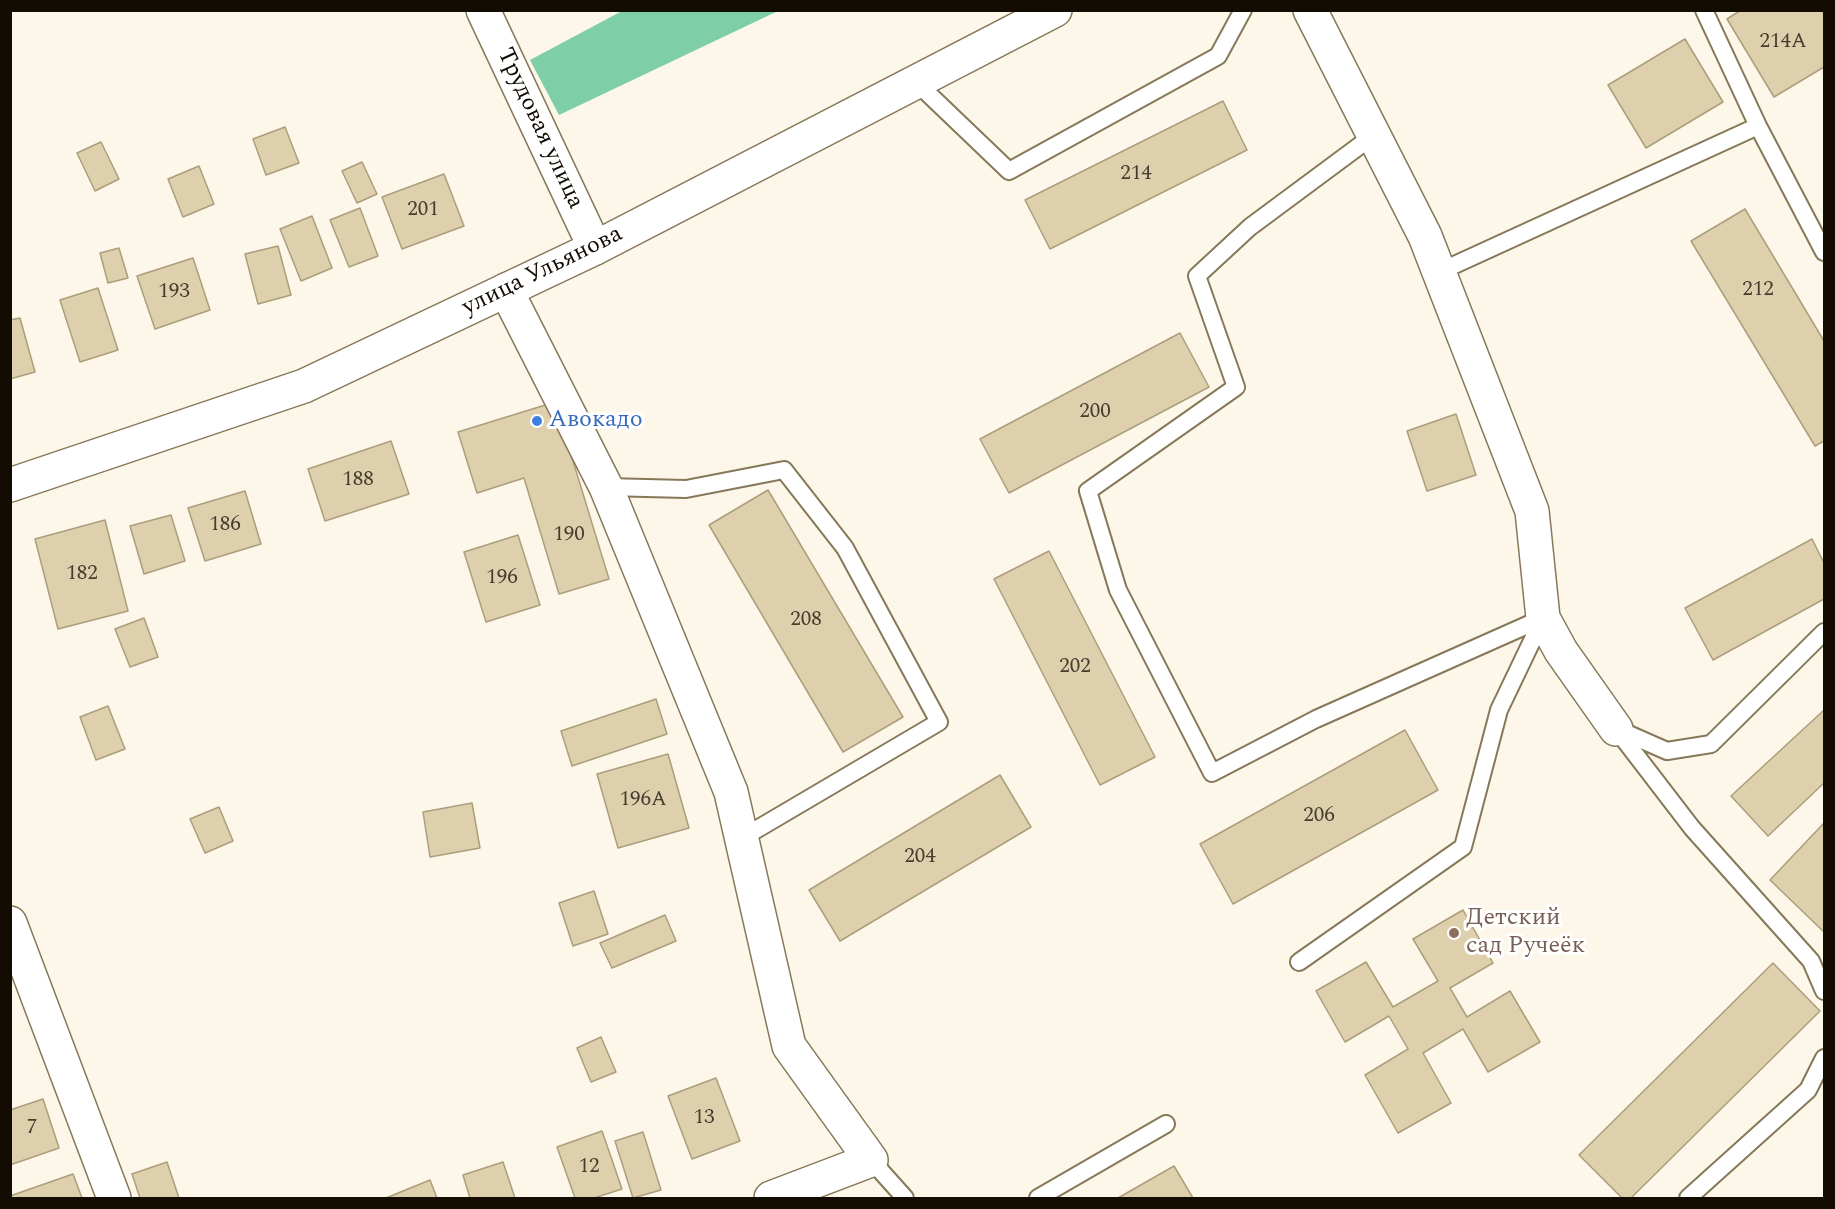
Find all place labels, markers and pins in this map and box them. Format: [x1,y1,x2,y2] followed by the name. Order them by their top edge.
[549,407,643,435] place label: Авокадо
[530,414,544,428] marker: Авокадо
[1466,905,1585,961] place label: Детский сад Ручеёк
[1447,926,1461,940] marker: Детский сад Ручеёк

